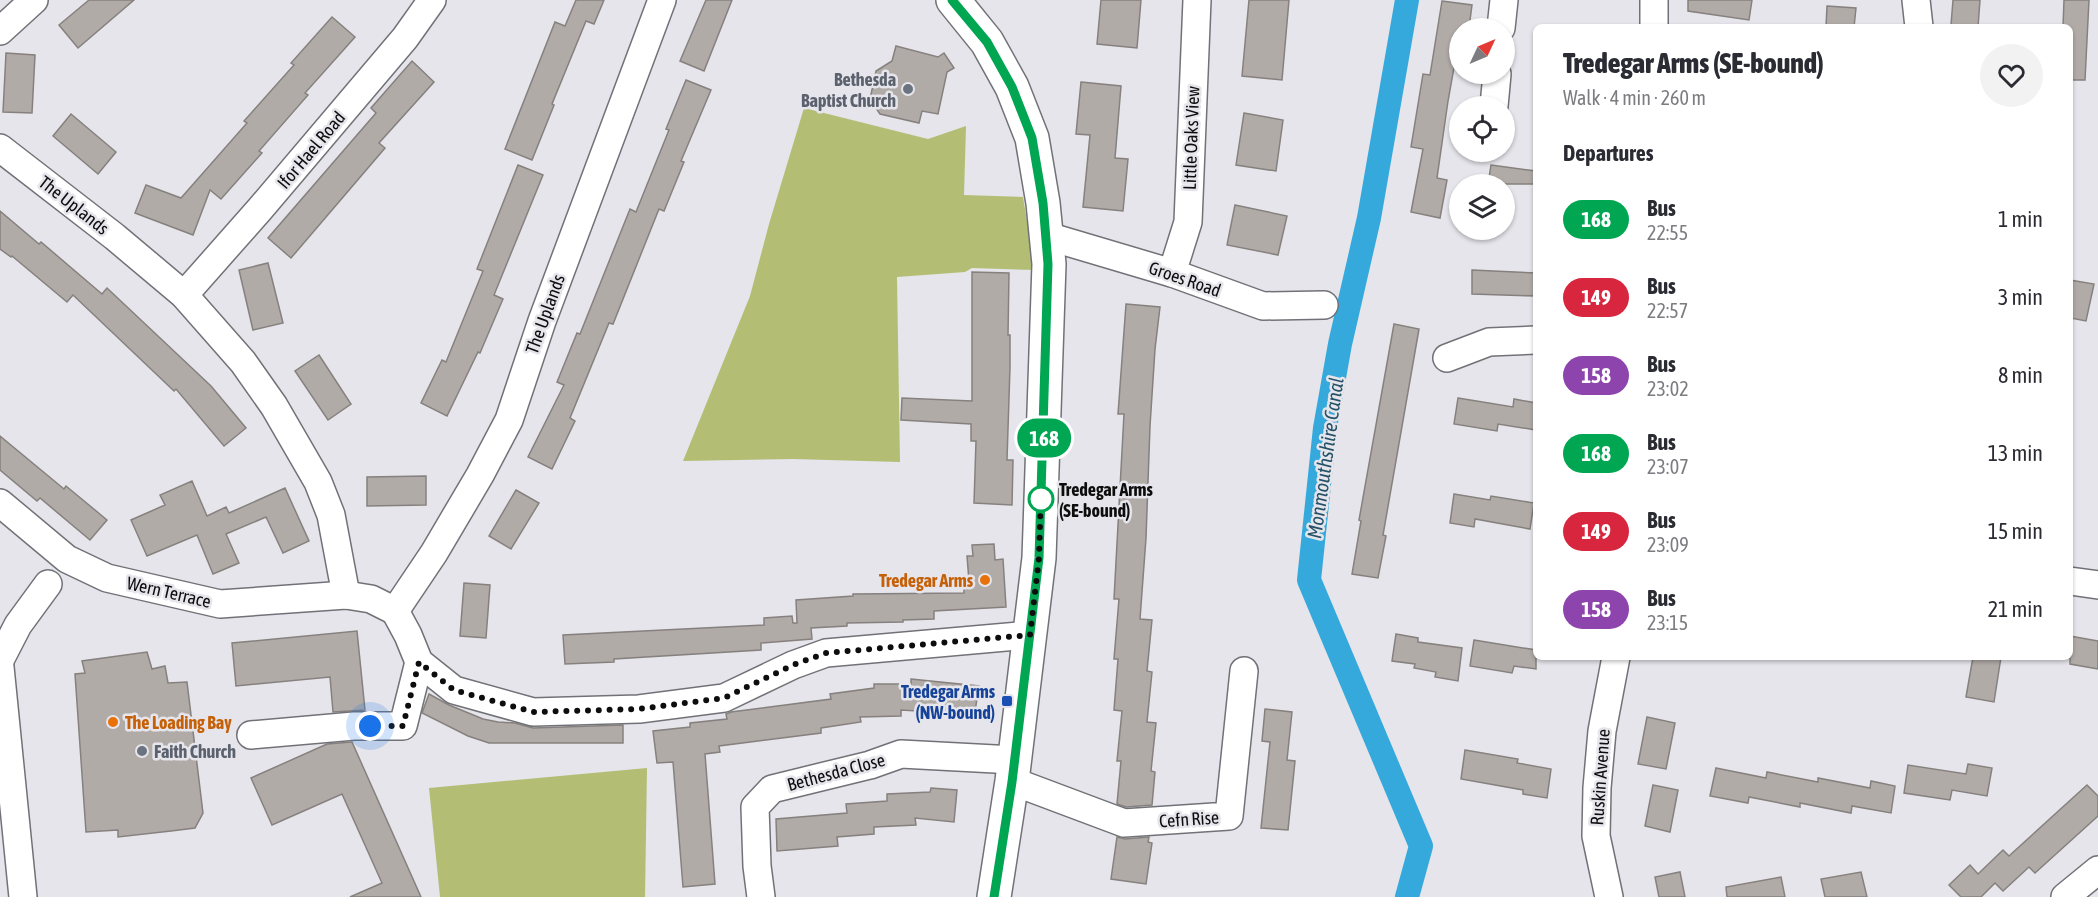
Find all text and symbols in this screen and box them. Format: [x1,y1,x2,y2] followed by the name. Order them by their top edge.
[1449,18,1515,84] north arrow
[1449,18,1515,240] map controls
[1980,44,2043,107] button: heart
[1563,47,1824,79] text: Tredegar Arms (SE-bound)
[801,69,896,111] place label: Bethesda Baptist Church
[901,82,915,96] marker: Bethesda Baptist Church
[1179,85,1203,190] street label: Little Oaks View
[1563,86,1706,109] text: Walk · 4 min · 260 m
[1449,96,1515,162] button: locate
[273,107,349,193] street label: Ifor Hael Road
[1563,140,1653,166] text: Departures
[35,171,113,239] street label: The Uplands
[1449,174,1515,240] button: layers
[1647,195,1676,221] text: Bus
[1998,206,2043,232] text: 1 min
[1581,207,1611,231] text: 168
[1647,221,1688,244] text: 22:55
[1146,257,1224,301] street label: Groes Road
[521,271,569,357] street label: The Uplands
[1647,273,1676,299] text: Bus
[1998,284,2043,310] text: 3 min
[1581,285,1611,309] text: 149
[1647,299,1688,322] text: 22:57
[1647,351,1676,377] text: Bus
[1998,362,2043,388] text: 8 min
[1581,363,1611,387] text: 158
[1302,376,1348,540] water label: Monmouthshire Canal
[1647,377,1689,400] text: 23:02
[1010,418,1078,458] line badge: 168
[1029,426,1059,450] text: 168
[1647,429,1676,455] text: Bus
[1988,440,2043,466] text: 13 min
[1581,441,1611,465] text: 168
[1647,455,1689,478] text: 23:07
[1059,479,1154,521] place label: Tredegar Arms (SE-bound)
[1028,486,1054,512] marker: Tredegar Arms (SE-bound)
[1647,507,1676,533] text: Bus
[1988,518,2043,544] text: 15 min
[1581,519,1611,543] text: 149
[1647,533,1689,556] text: 23:09
[879,570,974,591] place label: Tredegar Arms
[125,572,213,612] street label: Wern Terrace
[978,573,992,587] marker: Tredegar Arms
[1647,585,1676,611] text: Bus
[1988,596,2043,622] text: 21 min
[1581,597,1611,621] text: 158
[1647,611,1688,634] text: 23:15
[901,681,996,723] place label: Tredegar Arms (NW-bound)
[1000,694,1014,708] marker: Tredegar Arms (NW-bound)
[355,711,385,741] your location
[125,712,232,733] place label: The Loading Bay
[106,715,120,729] marker: The Loading Bay
[1586,728,1614,826] street label: Ruskin Avenue
[154,741,236,762] place label: Faith Church
[135,744,149,758] marker: Faith Church
[785,749,887,795] street label: Bethesda Close
[1158,806,1220,832] street label: Cefn Rise

